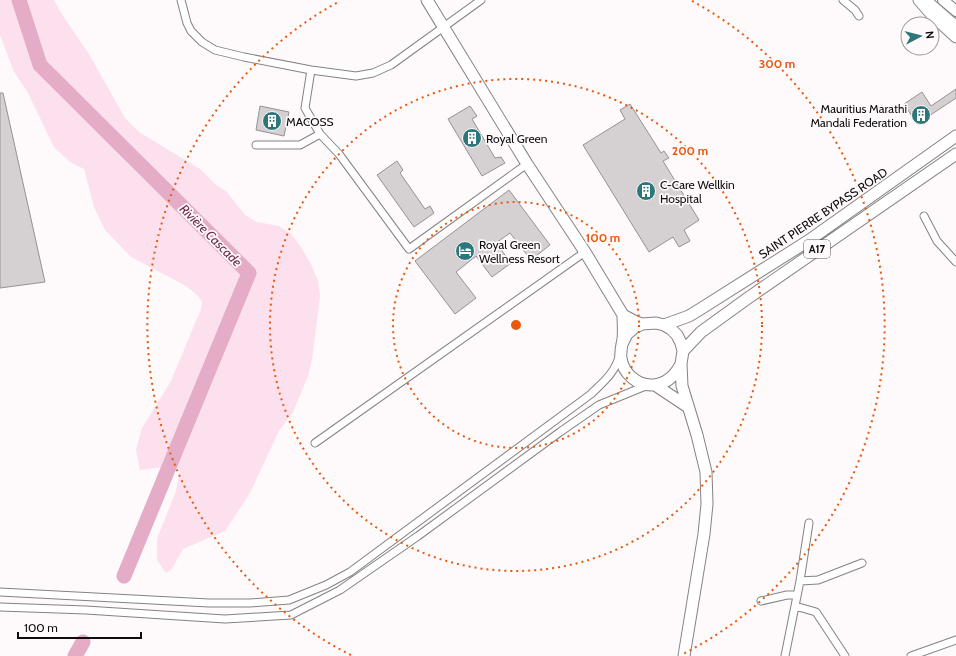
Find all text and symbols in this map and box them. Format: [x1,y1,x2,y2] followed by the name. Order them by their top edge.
[900,16,940,56] north arrow
[923,30,937,39] text: N
[759,56,795,71] text: 300 m
[810,101,907,130] place label: Mauritius Marathi Mandali Federation
[910,104,932,126] building icon: Mauritius Marathi Mandali Federation
[261,110,283,132] building icon: MACOSS
[286,114,333,129] place label: MACOSS
[461,127,483,149] building icon: Royal Green
[486,131,548,146] place label: Royal Green
[672,143,708,158] text: 200 m
[756,164,890,262] street label: SAINT PIERRE BYPASS ROAD
[660,177,735,206] place label: C-Care Wellkin Hospital
[635,180,657,202] building icon: C-Care Wellkin Hospital
[177,201,245,269] water label: Rivière Cascade
[586,230,620,245] text: 100 m
[479,237,560,266] place label: Royal Green Wellness Resort
[454,240,476,262] hotel icon: Royal Green Wellness Resort
[804,240,830,258] road number: A17
[509,318,523,332] centre of rings
[18,614,141,640] scale bar
[24,620,58,635] text: 100 m

